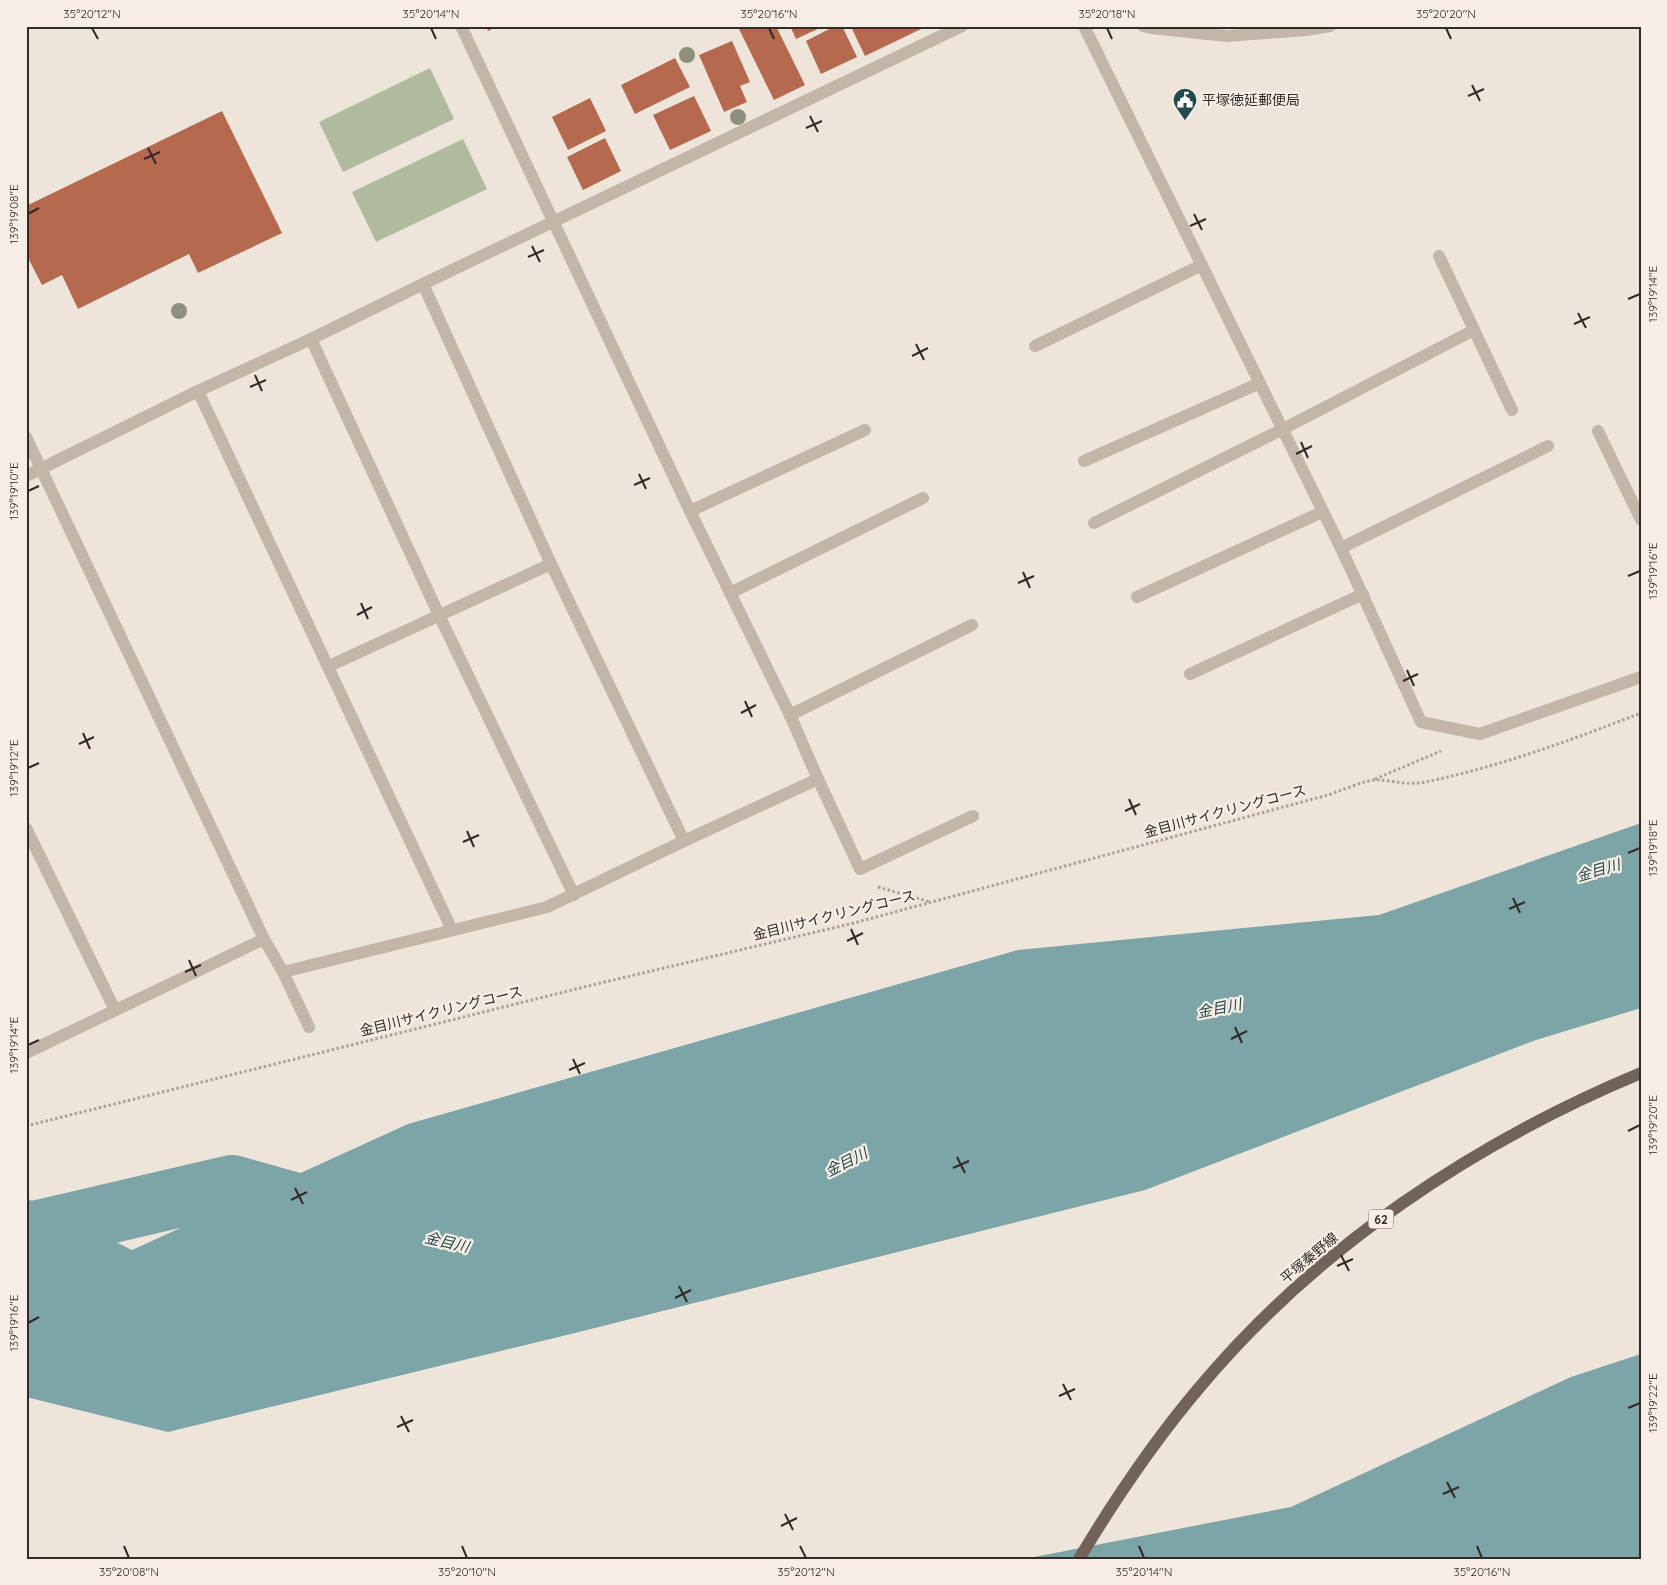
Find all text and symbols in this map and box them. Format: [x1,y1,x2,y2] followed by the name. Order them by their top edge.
[63,6,121,21] text: 35°20'12"N
[403,6,459,21] text: 35°20'14"N
[740,6,798,21] text: 35°20'16"N
[1078,6,1136,21] text: 35°20'18"N
[1416,6,1476,21] text: 35°20'20"N
[1172,87,1198,121] public building icon: 平塚徳延郵便局
[1202,91,1300,109] place label: 平塚徳延郵便局
[6,184,21,244] text: 139°19'08"E
[1645,265,1660,322] text: 139°19'14"E
[6,462,21,520] text: 139°19'10"E
[1645,542,1660,600] text: 139°19'16"E
[6,739,21,797] text: 139°19'12"E
[1142,781,1308,841] street label: 金目川サイクリングコース
[1645,819,1660,877] text: 139°19'18"E
[1574,854,1624,885] water label: 金目川
[751,886,917,944] street label: 金目川サイクリングコース
[358,982,524,1040] street label: 金目川サイクリングコース
[1195,994,1245,1022] water label: 金目川
[6,1016,21,1073] text: 139°19'14"E
[1645,1095,1660,1155] text: 139°19'20"E
[822,1142,872,1181] water label: 金目川
[1368,1210,1394,1228] road number: 62
[423,1228,473,1257] water label: 金目川
[1276,1229,1342,1287] street label: 平塚秦野線
[6,1294,21,1352] text: 139°19'16"E
[1645,1373,1660,1433] text: 139°19'22"E
[99,1564,159,1579] text: 35°20'08"N
[438,1564,496,1579] text: 35°20'10"N
[777,1564,835,1579] text: 35°20'12"N
[1116,1564,1172,1579] text: 35°20'14"N
[1453,1564,1511,1579] text: 35°20'16"N

